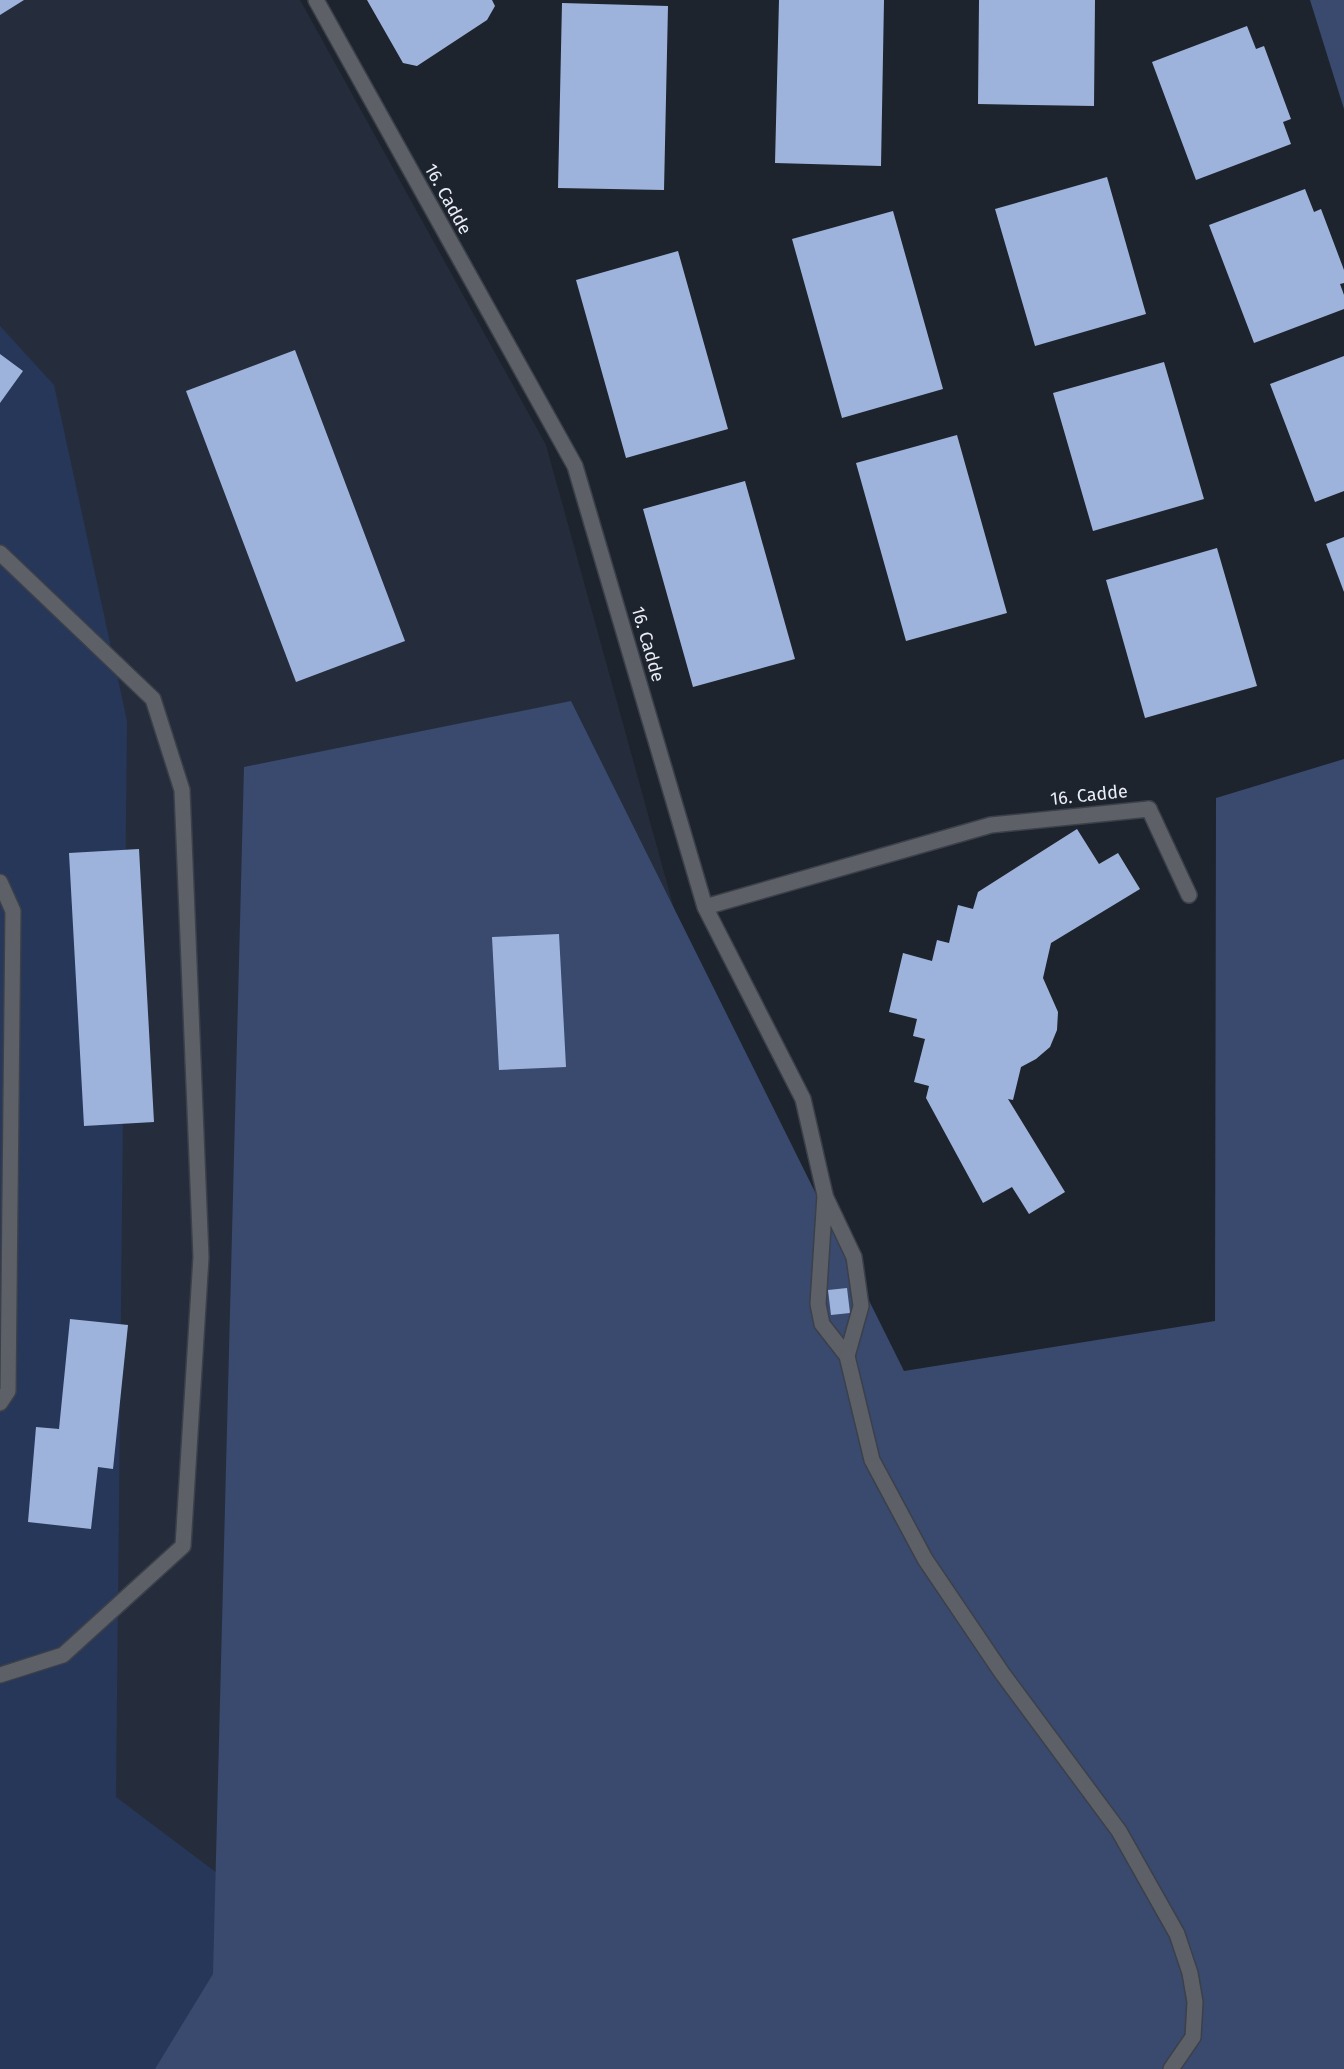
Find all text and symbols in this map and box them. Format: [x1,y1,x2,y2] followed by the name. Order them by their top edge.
[420,160,476,238] street label: 16. Cadde
[627,604,669,684] street label: 16. Cadde
[1049,780,1129,810] street label: 16. Cadde

